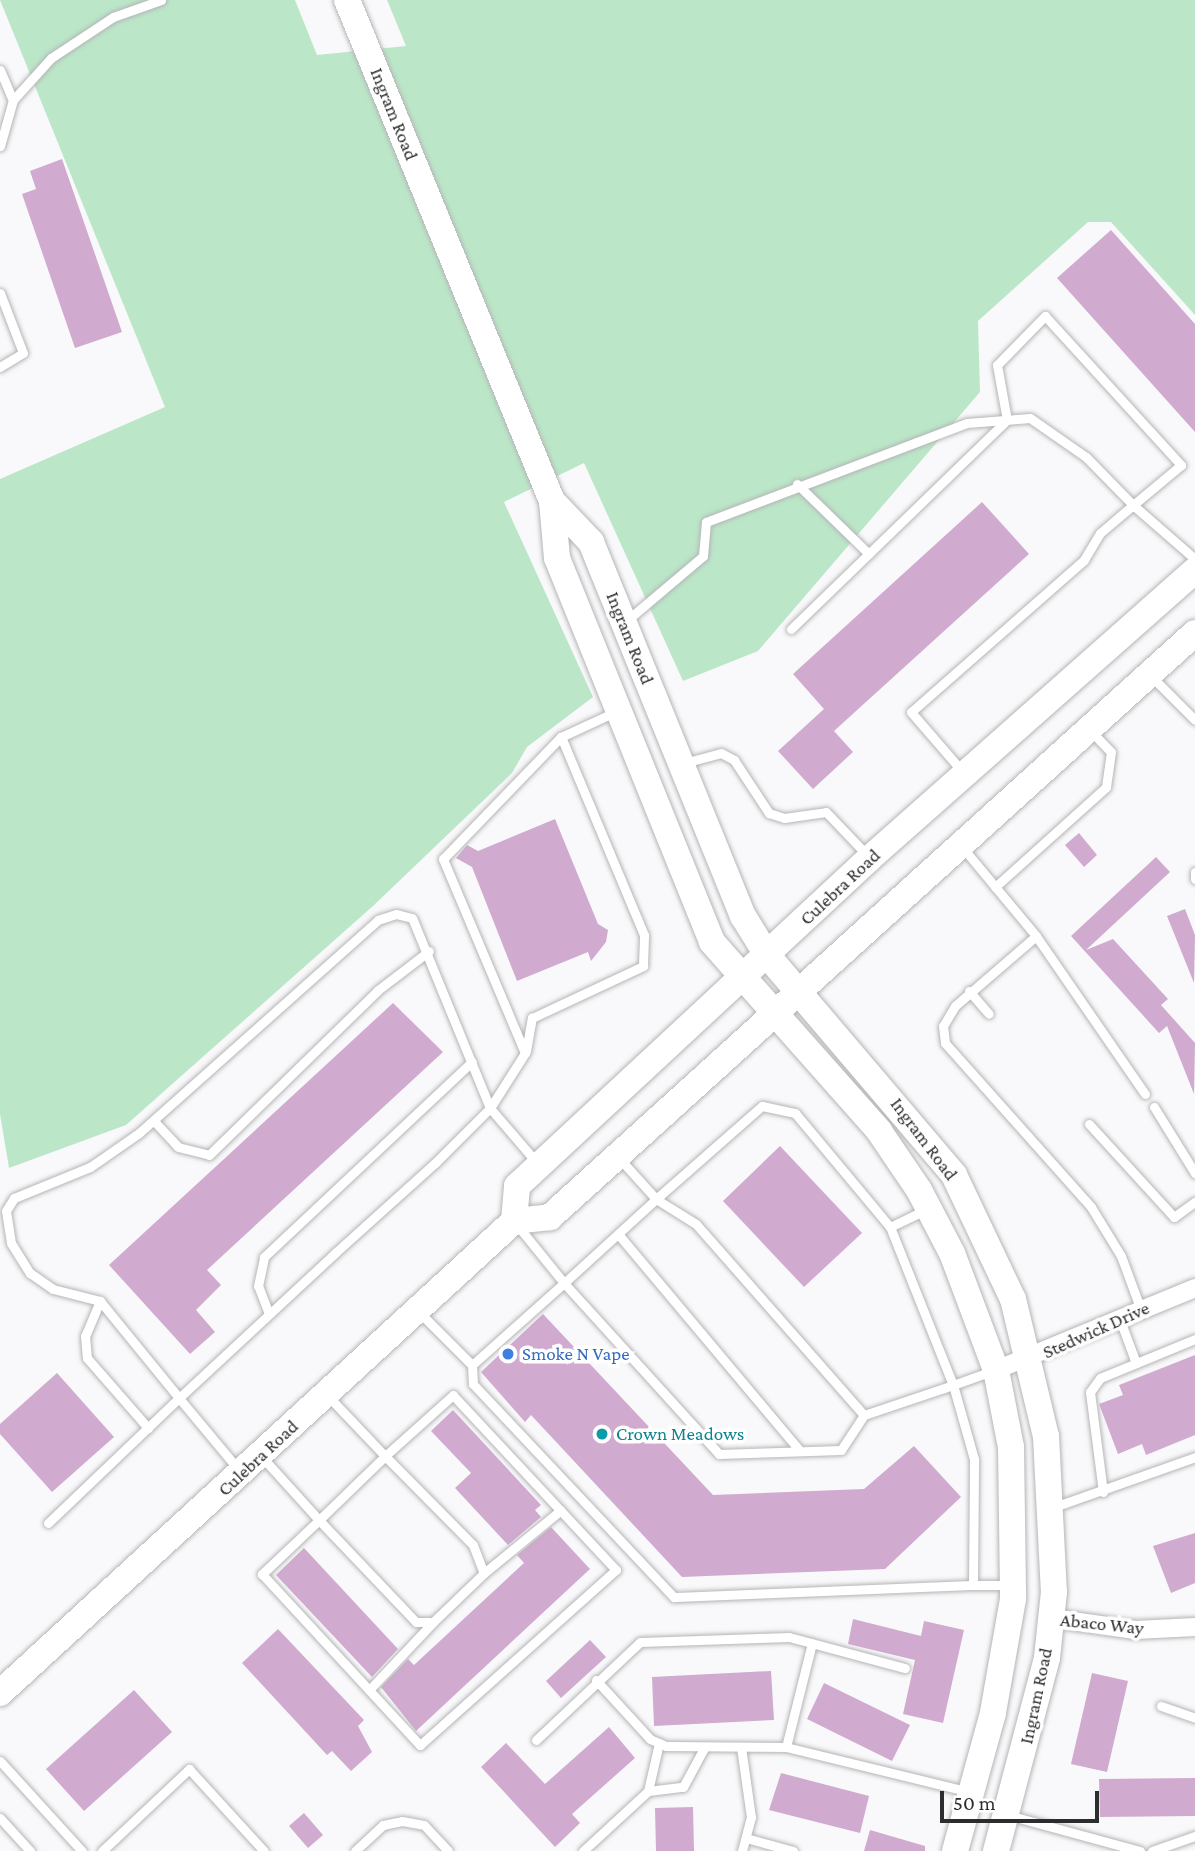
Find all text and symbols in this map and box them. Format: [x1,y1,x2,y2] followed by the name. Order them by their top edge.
[365,64,423,164] street label: Ingram Road
[601,588,659,688] street label: Ingram Road
[795,844,885,930] street label: Culebra Road
[886,1093,962,1185] street label: Ingram Road
[1039,1296,1153,1364] street label: Stedwick Drive
[522,1343,630,1365] place label: Smoke N Vape
[500,1346,516,1362] marker: Smoke N Vape
[213,1415,303,1501] street label: Culebra Road
[616,1423,744,1445] place label: Crown Meadows
[594,1426,610,1442] marker: Crown Meadows
[1059,1608,1145,1640] street label: Abaco Way
[1015,1646,1057,1746] street label: Ingram Road
[943,1778,1102,1822] scale bar
[953,1791,996,1815] text: 50 m

